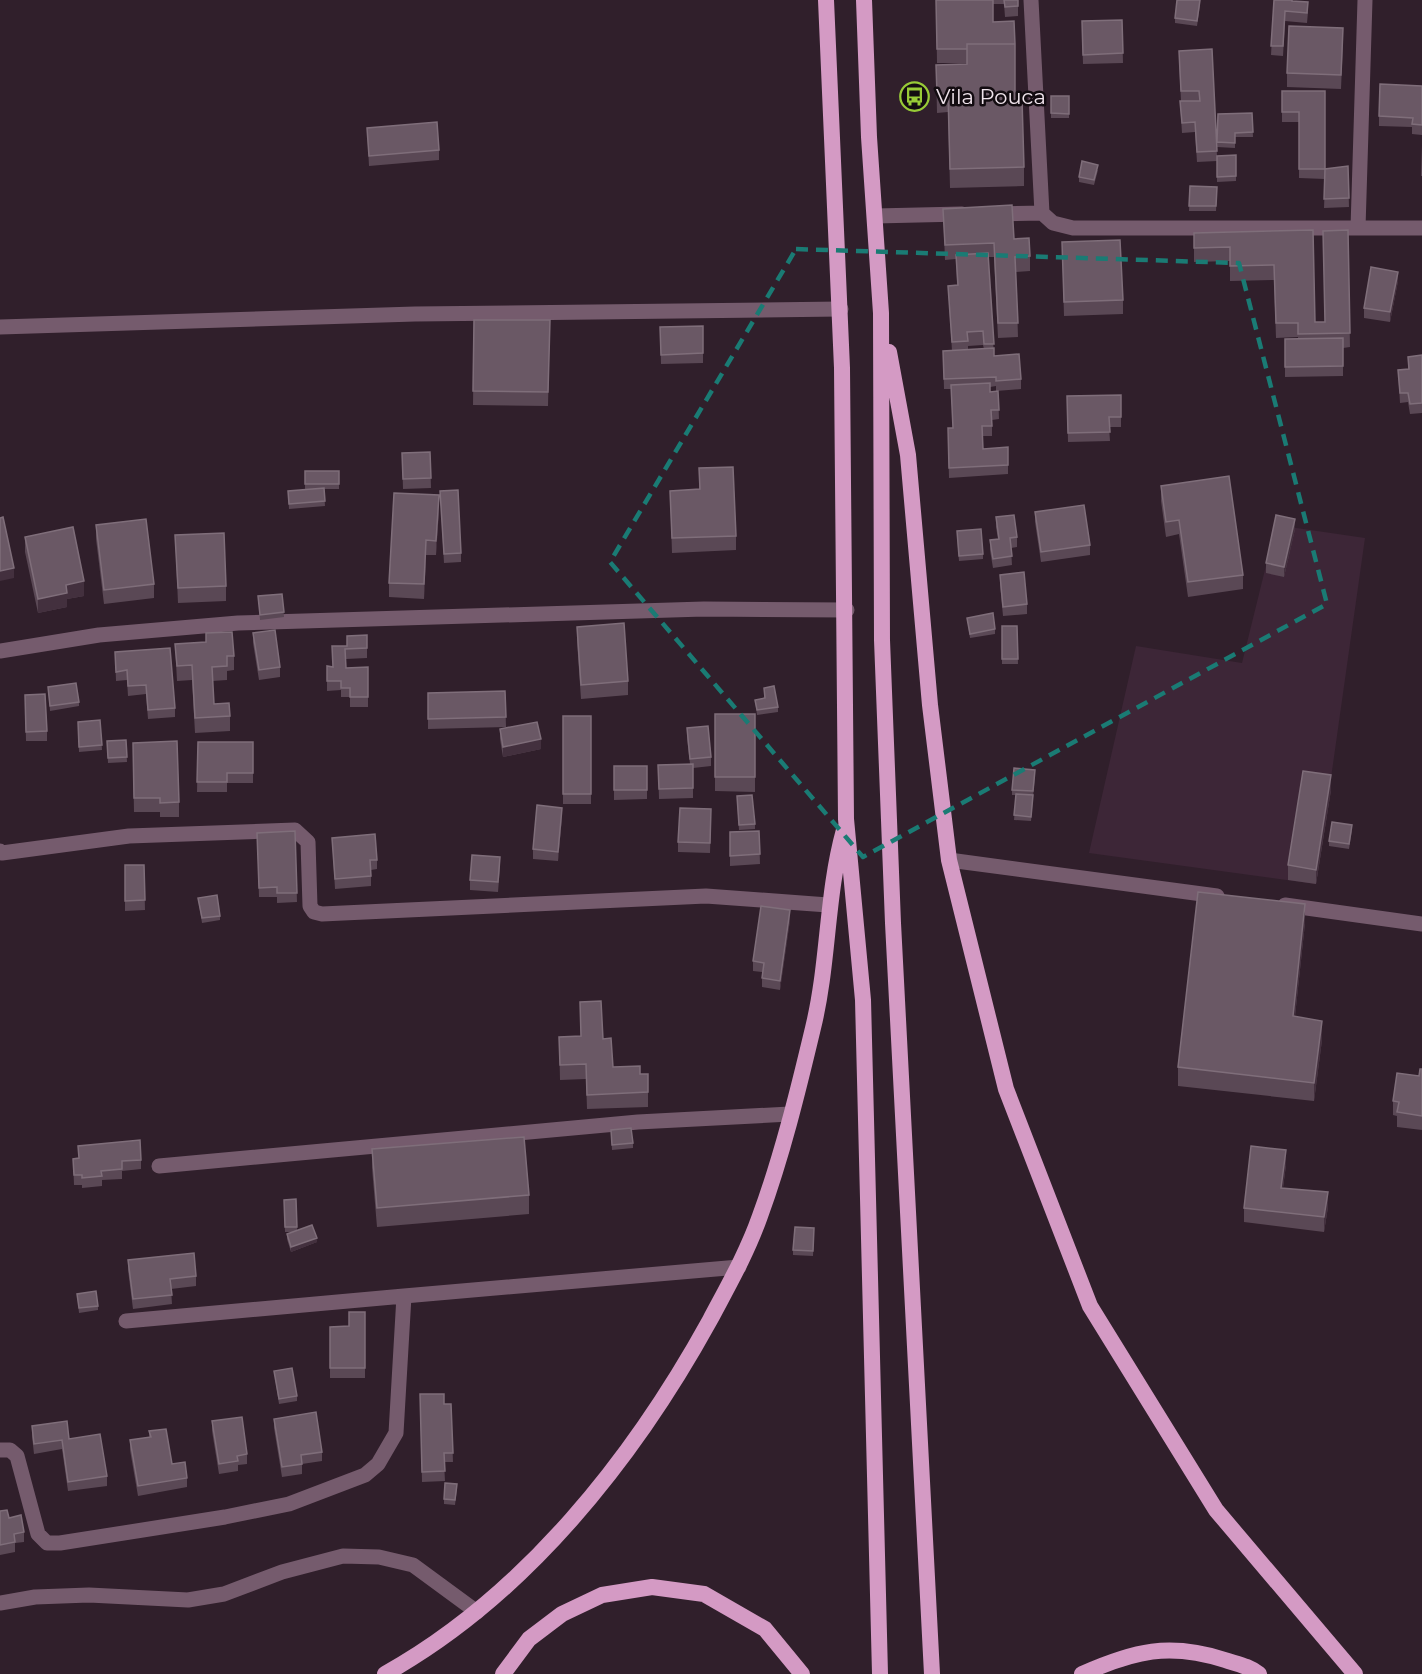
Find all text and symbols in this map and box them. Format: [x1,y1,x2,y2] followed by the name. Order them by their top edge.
[899,80,931,112] bus stop icon: Vila Pouca
[936,84,1046,109] place label: Vila Pouca

